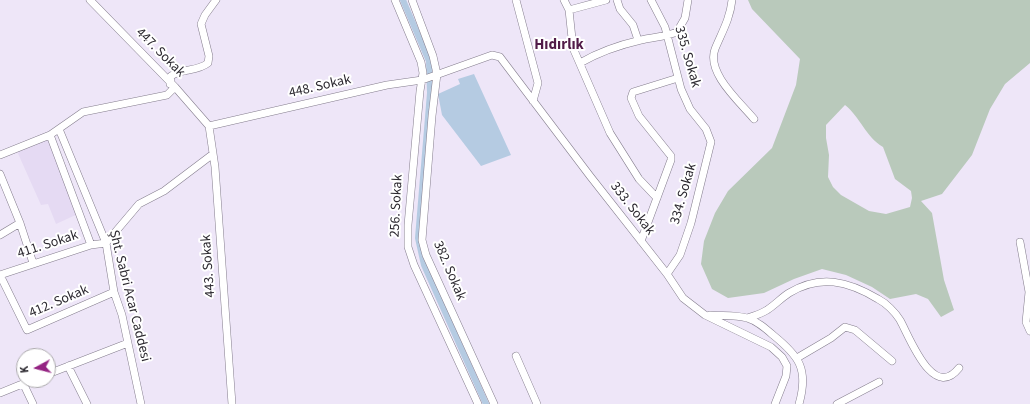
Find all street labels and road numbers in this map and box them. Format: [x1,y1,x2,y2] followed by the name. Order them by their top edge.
[670,24,704,90] street label: 335. Sokak
[132,25,188,81] street label: 447. Sokak
[287,72,353,102] street label: 448. Sokak
[667,161,701,227] street label: 334. Sokak
[387,174,407,238] street label: 256. Sokak
[606,179,658,239] street label: 333. Sokak
[15,227,81,263] street label: 411. Sokak
[105,228,153,364] street label: Şht. Sabri Acar Caddesi
[198,234,220,298] street label: 443. Sokak
[429,239,469,303] street label: 382. Sokak
[27,282,91,322] street label: 412. Sokak

